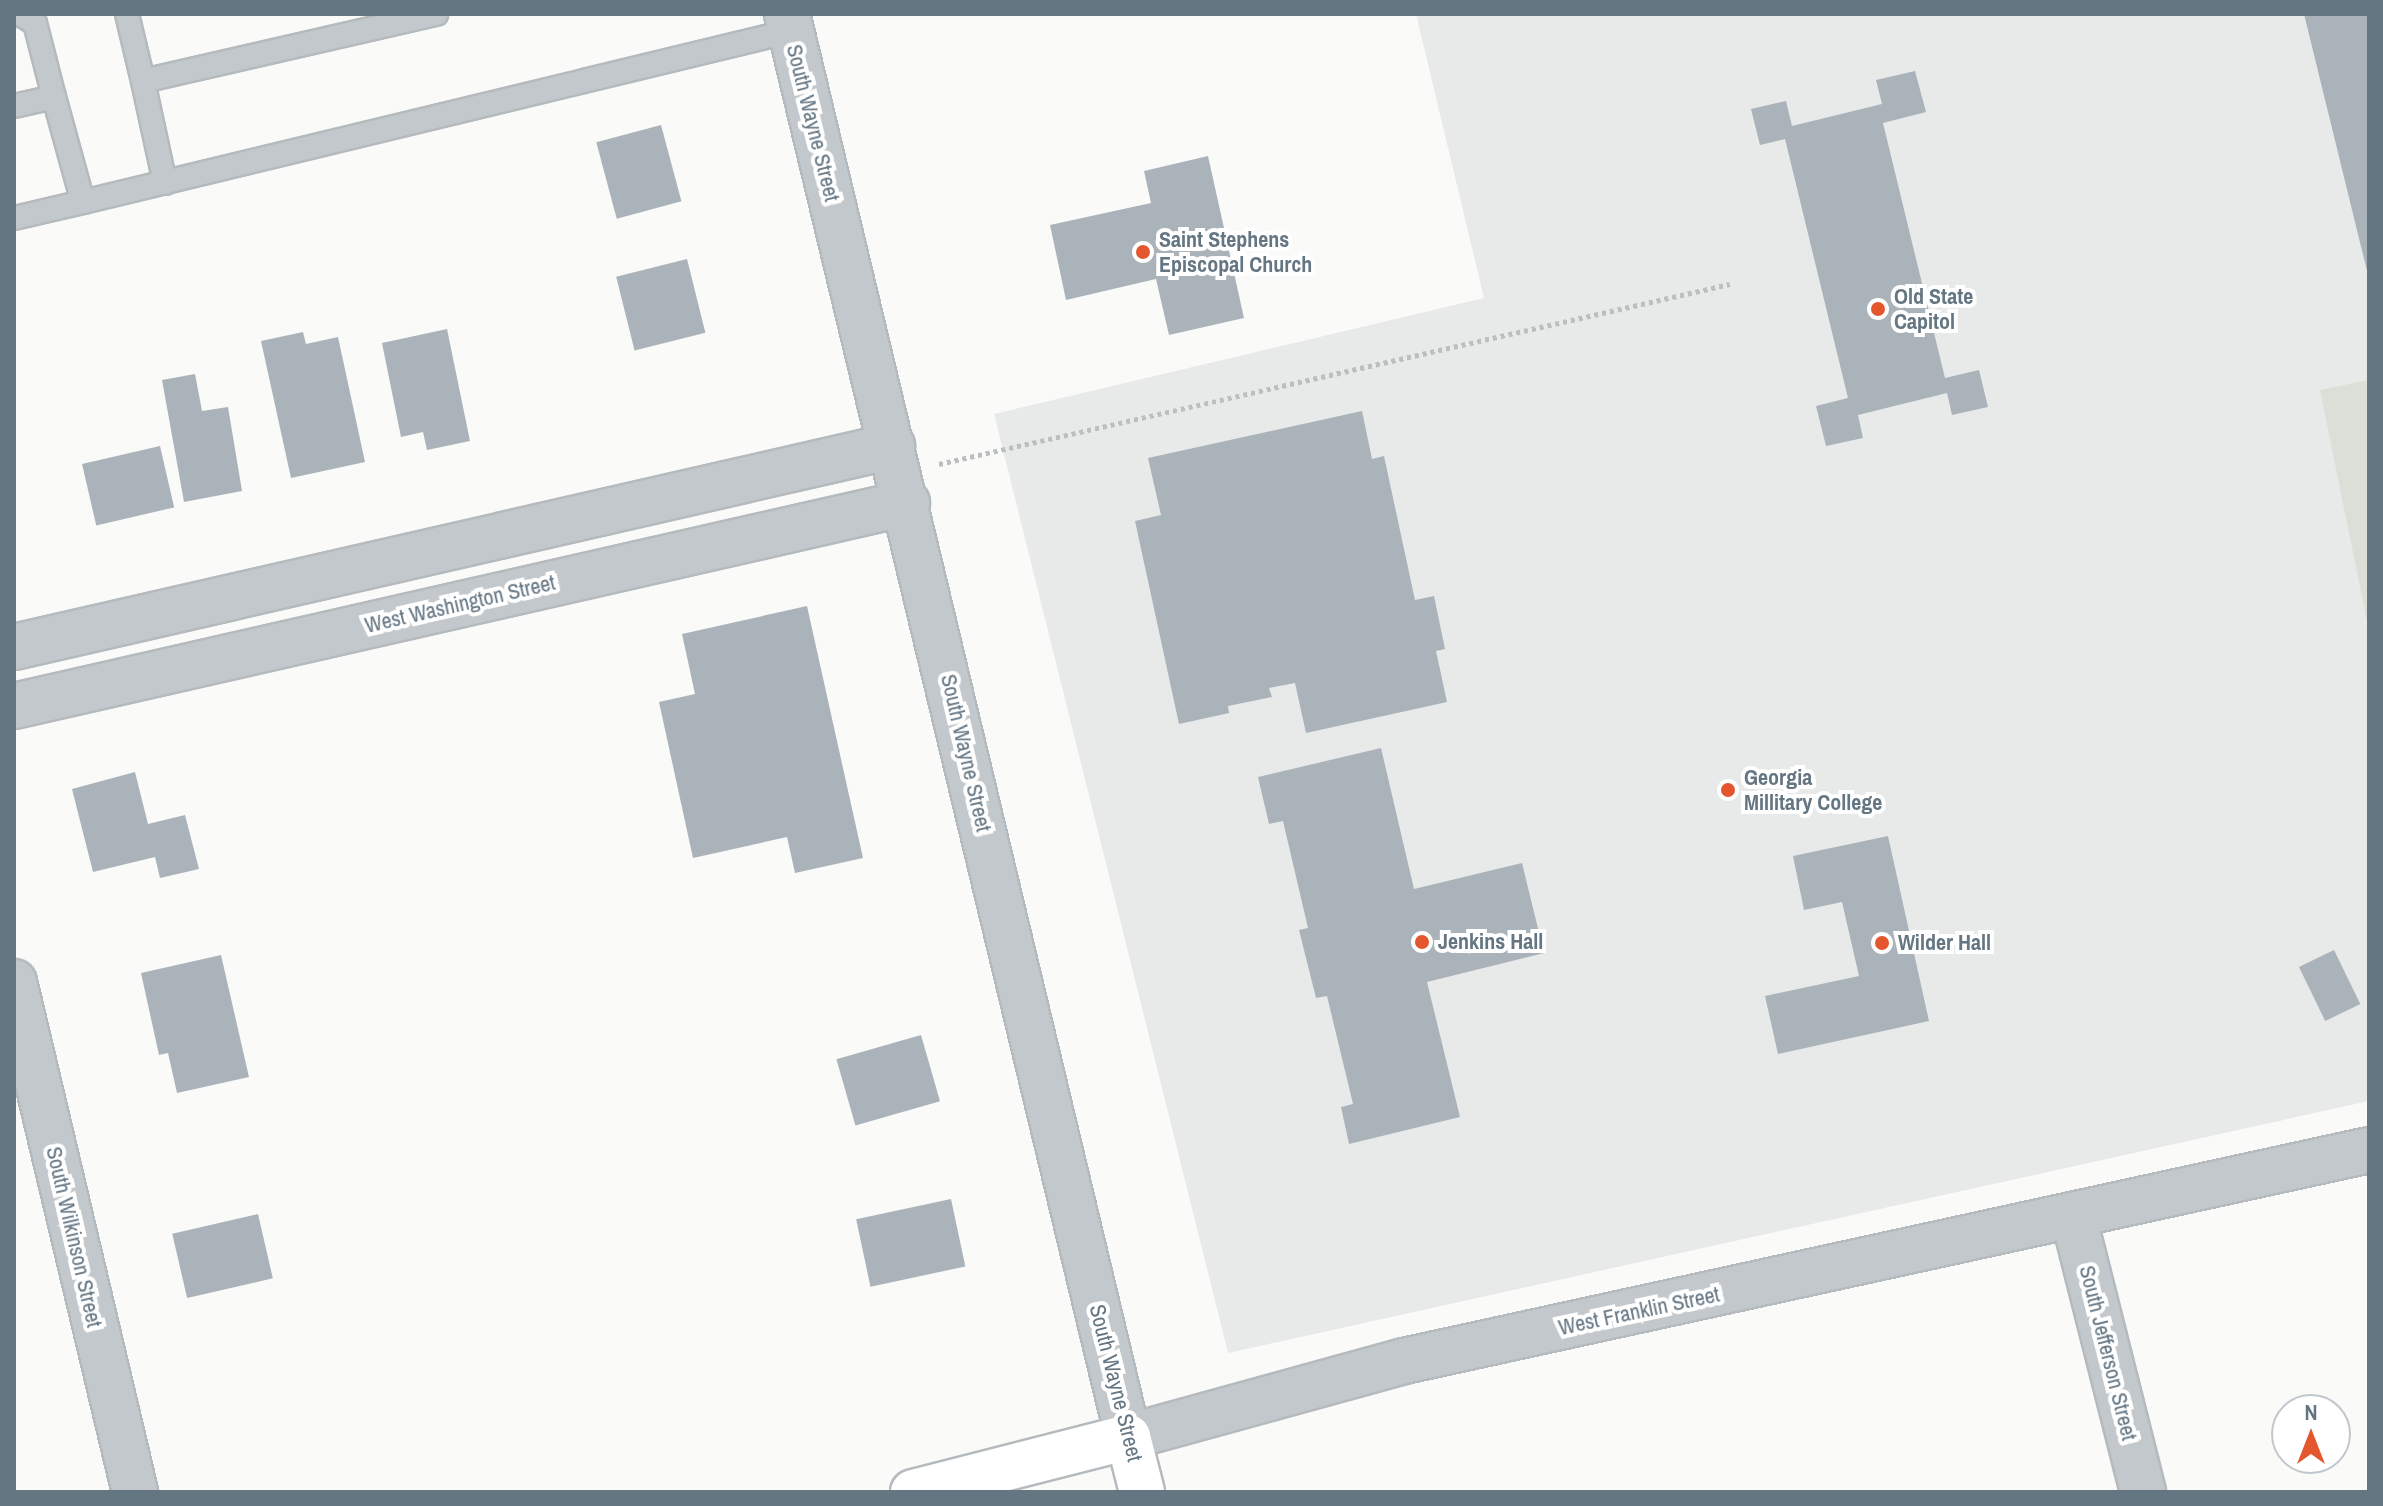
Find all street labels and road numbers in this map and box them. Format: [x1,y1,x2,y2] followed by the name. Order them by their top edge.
[781,42,845,204] street label: South Wayne Street
[362,569,558,639] street label: West Washington Street
[935,672,997,834] street label: South Wayne Street
[40,1144,108,1330] street label: South Wilkinson Street
[2074,1263,2142,1443] street label: South Jefferson Street
[1556,1281,1722,1341] street label: West Franklin Street
[1084,1302,1148,1464] street label: South Wayne Street

